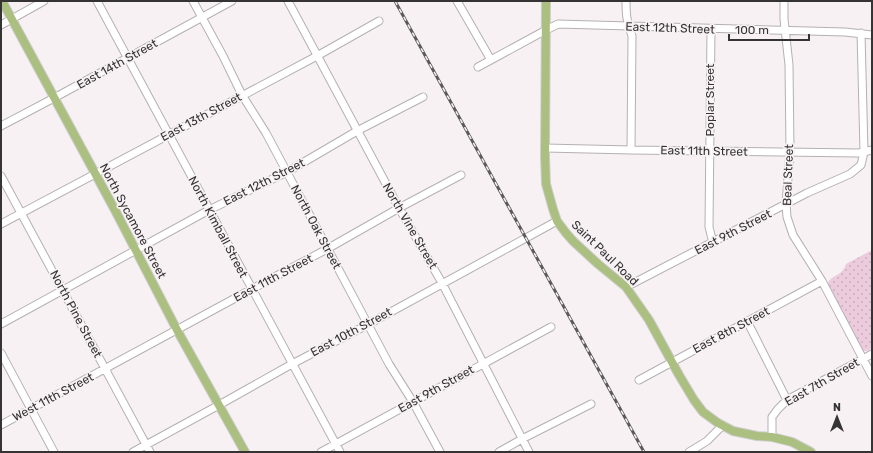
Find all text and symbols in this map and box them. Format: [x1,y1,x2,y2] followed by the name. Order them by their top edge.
[729,16,809,42] scale bar
[625,19,715,37] street label: East 12th Street
[735,23,769,37] text: 100 m
[74,36,160,92] street label: East 14th Street
[703,63,717,137] street label: Poplar Street
[158,90,244,144] street label: East 13th Street
[660,143,748,159] street label: East 11th Street
[780,144,796,206] street label: Beal Street
[221,155,307,209] street label: East 12th Street
[97,161,169,281] street label: North Sycamore Street
[185,174,251,280] street label: North Kimball Street
[380,181,440,272] street label: North Vine Street
[288,183,344,272] street label: North Oak Street
[692,206,774,257] street label: East 9th Street
[569,218,641,288] street label: Saint Paul Road
[231,251,315,305] street label: East 11th Street
[47,268,105,360] street label: North Pine Street
[690,304,772,356] street label: East 8th Street
[308,305,394,359] street label: East 10th Street
[782,355,862,409] street label: East 7th Street
[396,362,477,416] street label: East 9th Street
[10,370,96,424] street label: West 11th Street
[817,397,857,437] north arrow
[833,401,841,414] text: N

